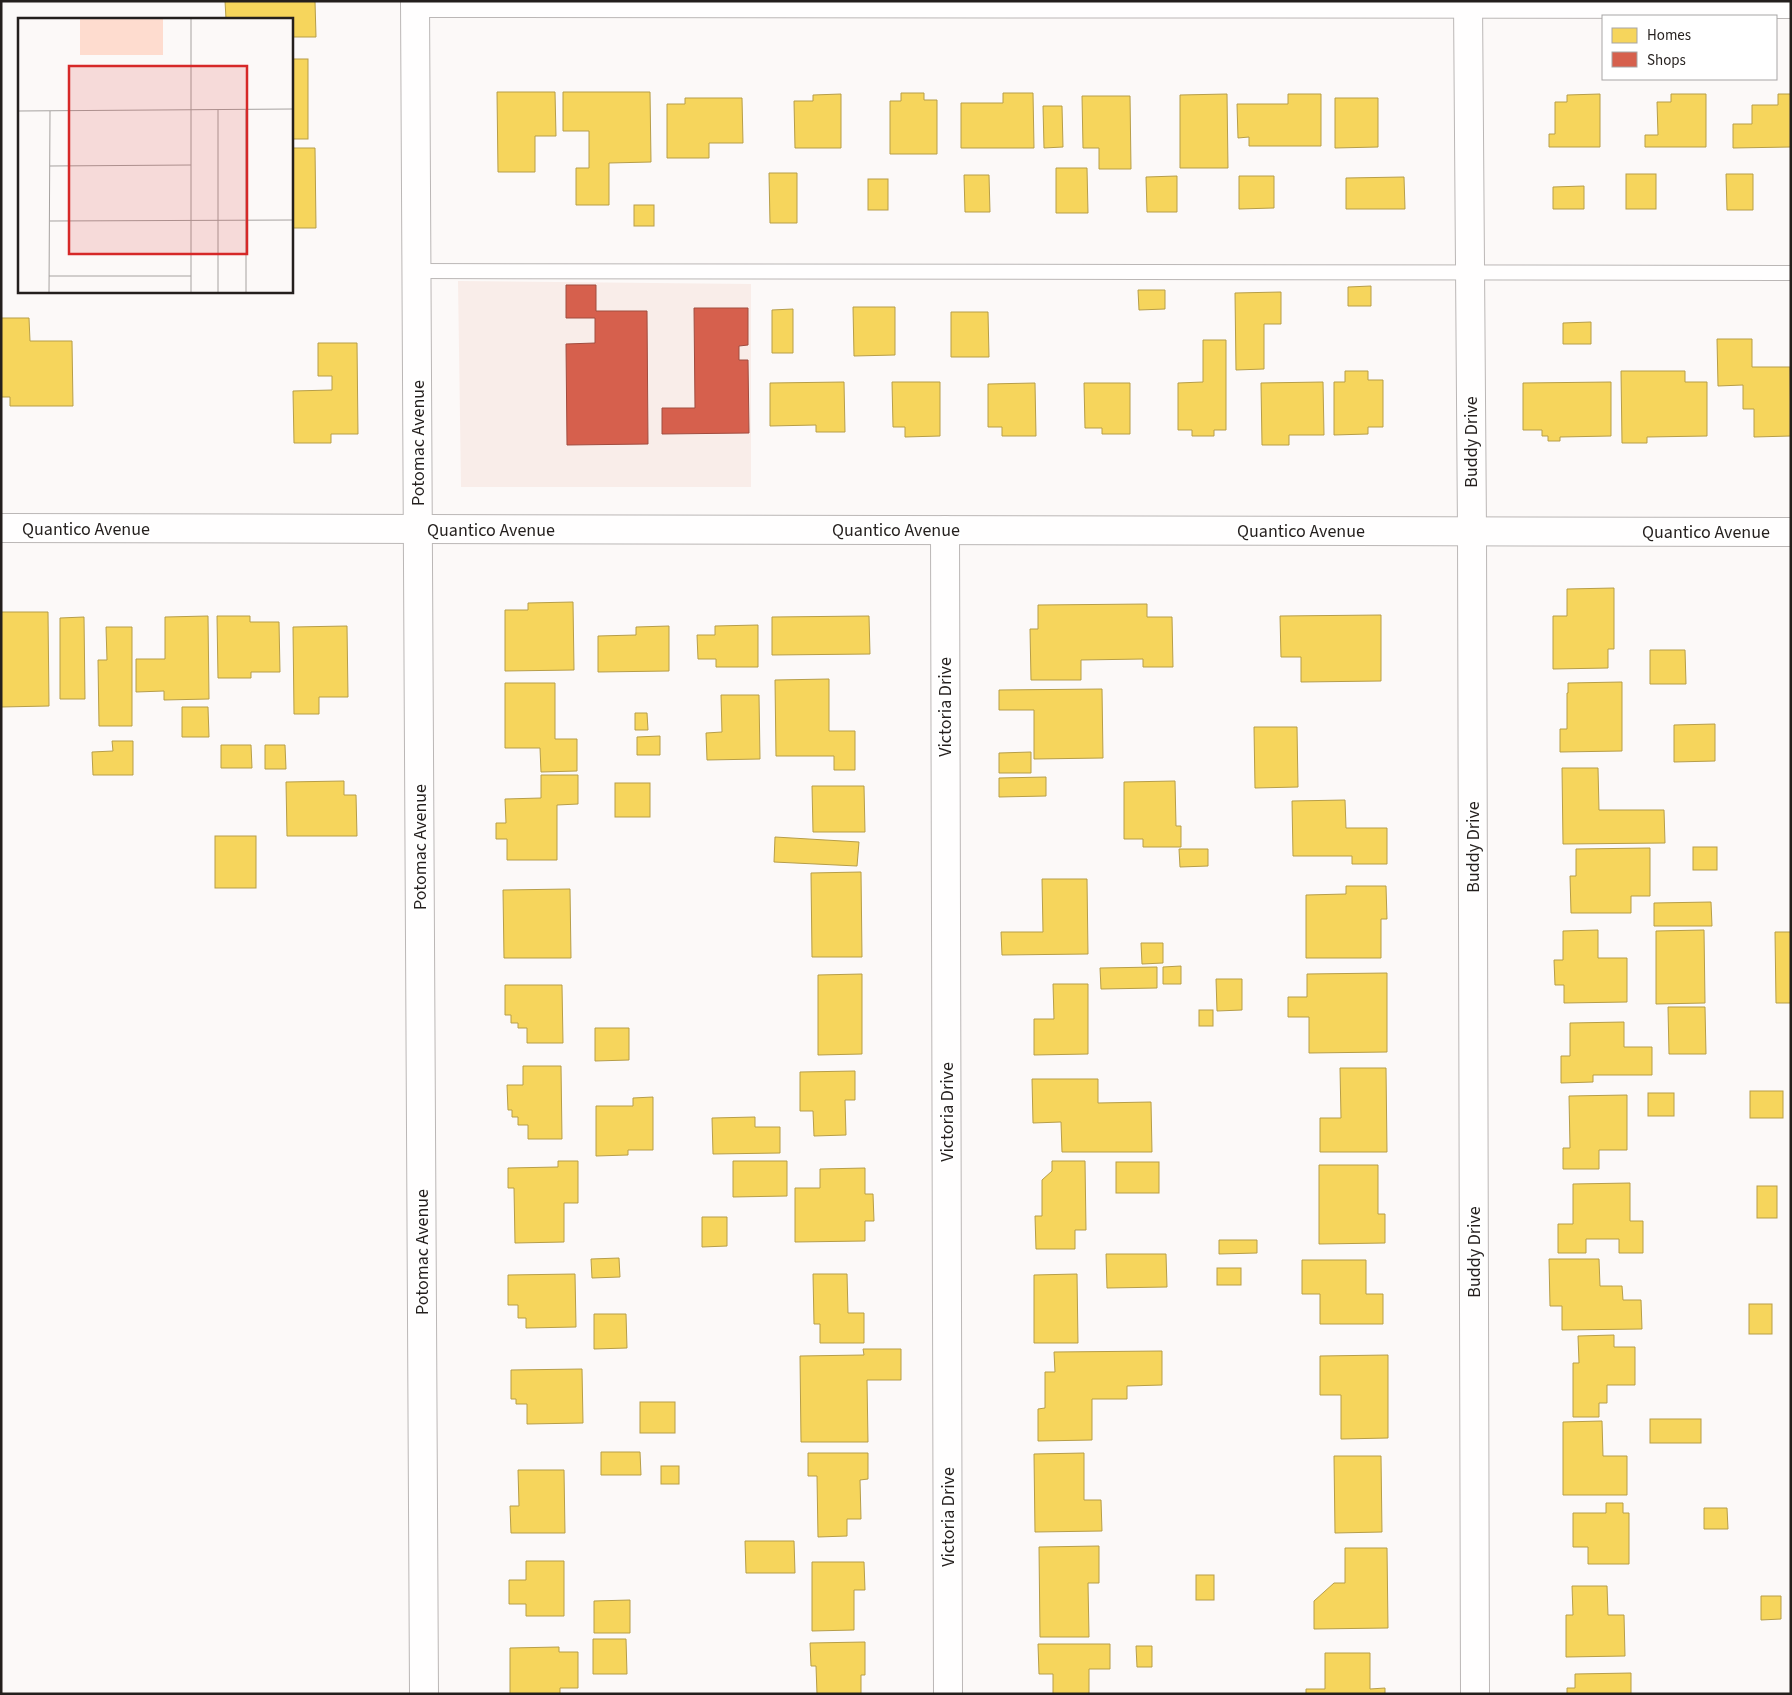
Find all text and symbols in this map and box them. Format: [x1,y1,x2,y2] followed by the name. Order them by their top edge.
[1602,15,1777,80] legend
[18,18,292,292] inset map
[1647,25,1691,46] text: Homes
[1647,50,1686,71] text: Shops
[406,380,431,506] street label: Potomac Avenue
[1459,396,1484,488] street label: Buddy Drive
[22,517,150,542] street label: Quantico Avenue
[427,518,555,543] street label: Quantico Avenue
[832,518,960,543] street label: Quantico Avenue
[1237,519,1365,544] street label: Quantico Avenue
[1642,520,1770,545] street label: Quantico Avenue
[933,657,958,757] street label: Victoria Drive
[408,784,433,910] street label: Potomac Avenue
[1461,801,1486,893] street label: Buddy Drive
[935,1062,960,1162] street label: Victoria Drive
[410,1189,435,1315] street label: Potomac Avenue
[1462,1206,1487,1298] street label: Buddy Drive
[936,1467,961,1567] street label: Victoria Drive

